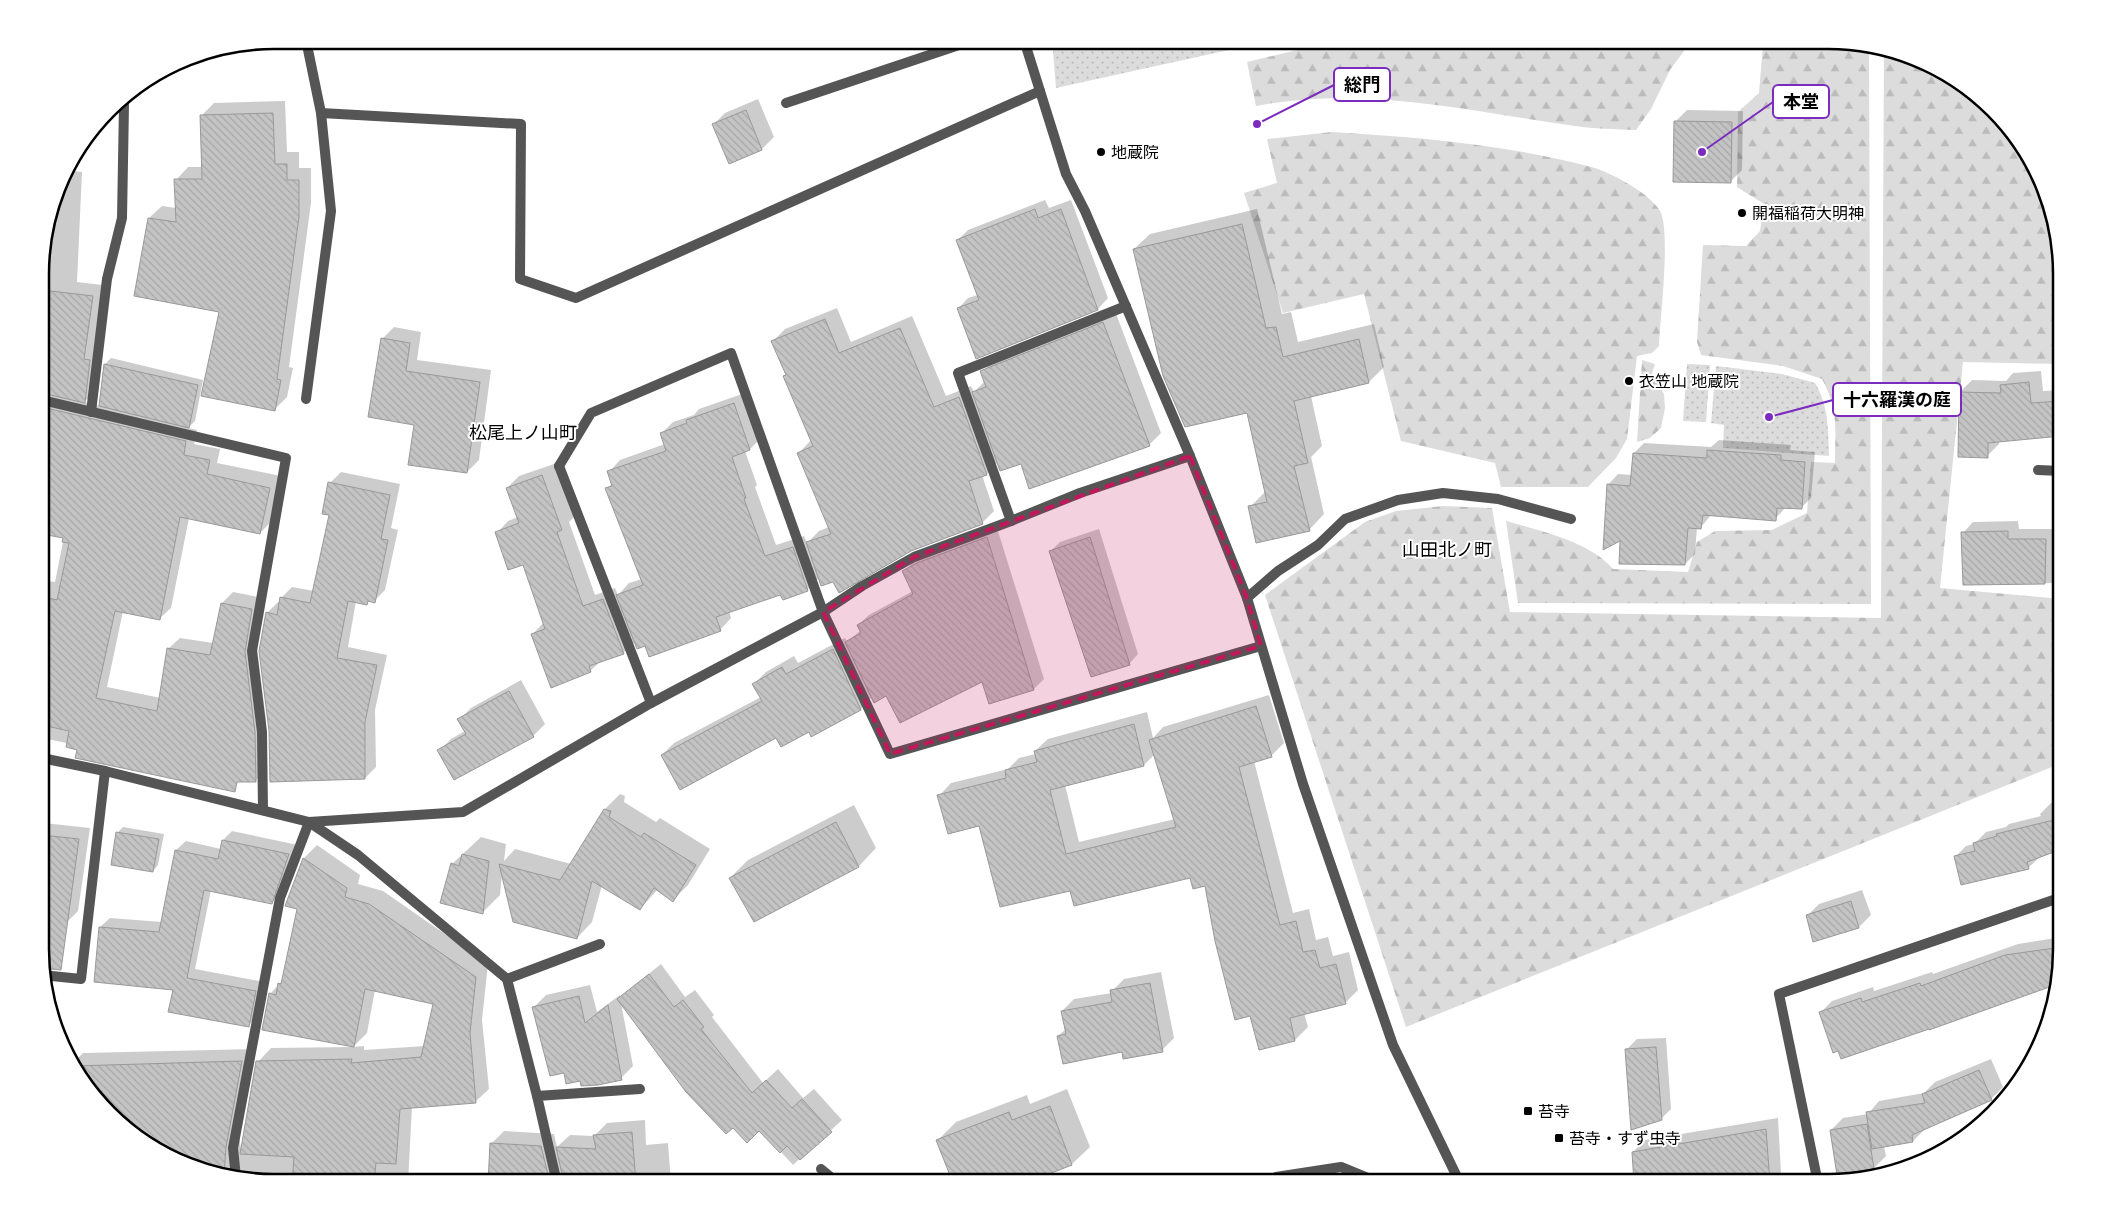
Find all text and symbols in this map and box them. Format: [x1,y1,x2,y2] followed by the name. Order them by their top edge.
[1334,68,1390,101] callout: 総門
[1344,72,1380,97] text: 総門
[1773,85,1829,118] callout: 本堂
[1783,89,1819,114] text: 本堂
[1111,141,1159,164] place label: 地蔵院
[1095,146,1107,158] marker: 地蔵院
[1752,202,1864,225] place label: 開福稲荷大明神
[1736,207,1748,219] marker: 開福稲荷大明神
[1639,370,1739,393] place label: 衣笠山 地蔵院
[1623,375,1635,387] marker: 衣笠山 地蔵院
[1833,383,1961,416] callout: 十六羅漢の庭
[1843,387,1951,412] text: 十六羅漢の庭
[469,420,577,445] district label: 松尾上ノ山町
[1402,537,1492,562] district label: 山田北ノ町
[1538,1100,1570,1123] place label: 苔寺
[1522,1105,1534,1117] marker: 苔寺
[1569,1127,1681,1150] place label: 苔寺・すず虫寺
[1553,1132,1565,1144] marker: 苔寺・すず虫寺

